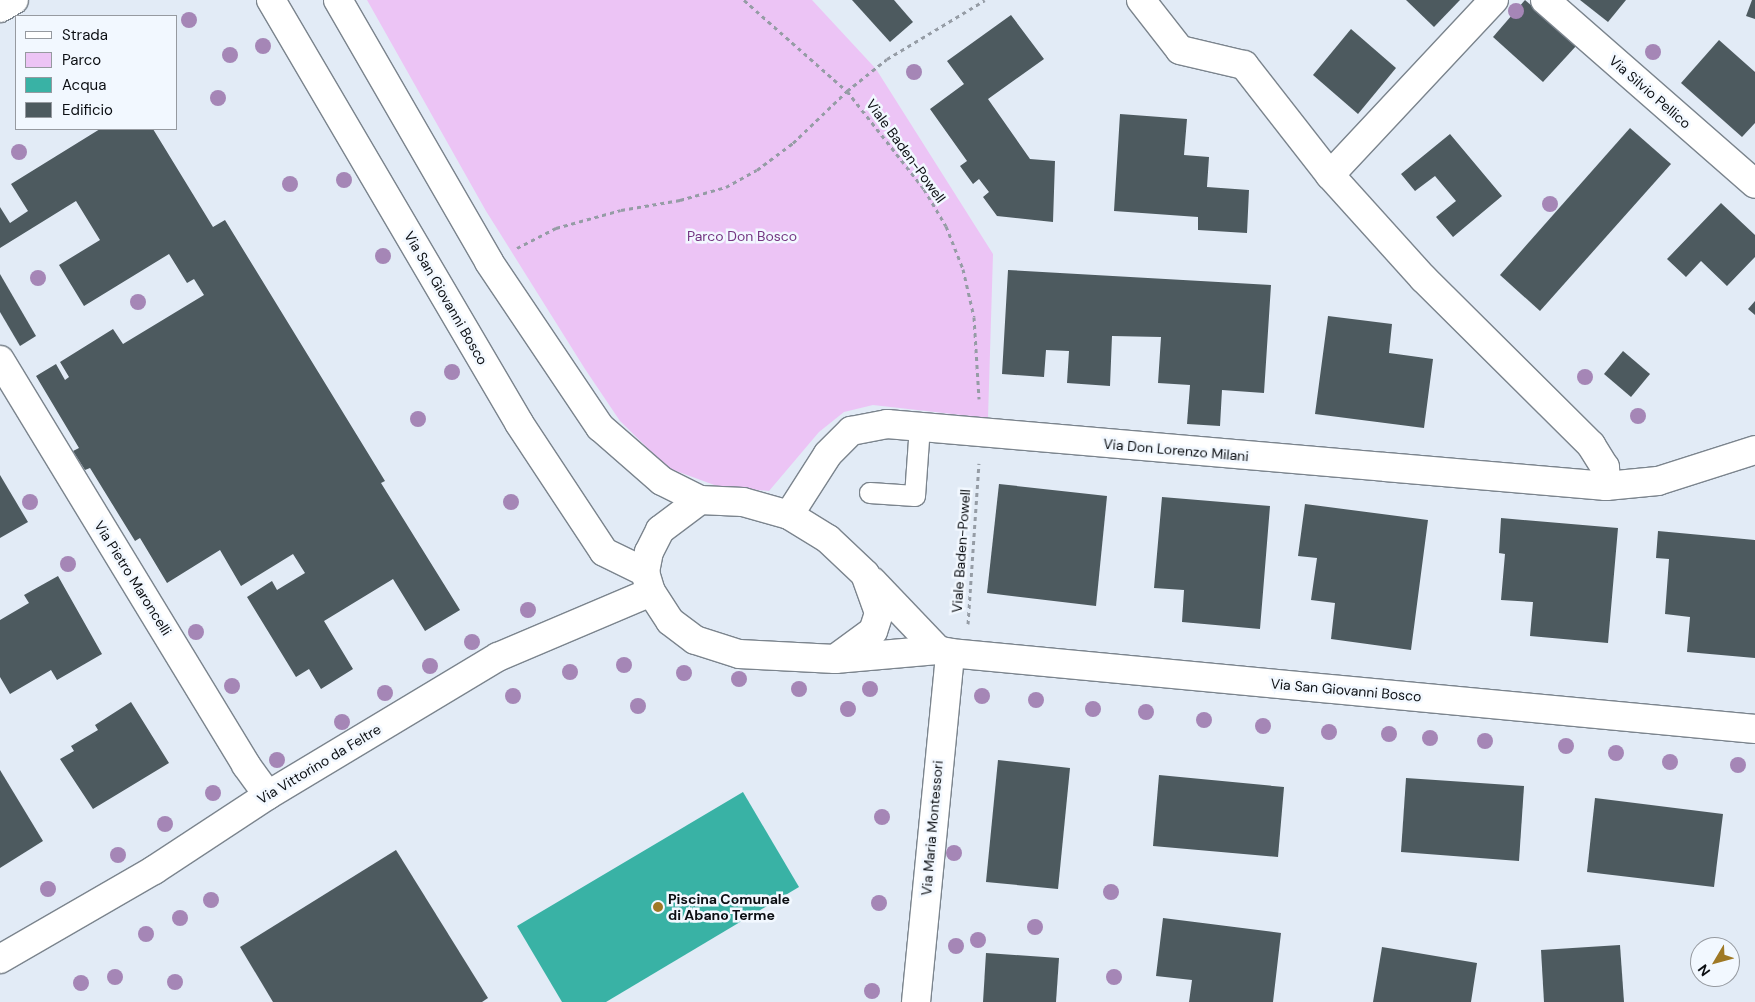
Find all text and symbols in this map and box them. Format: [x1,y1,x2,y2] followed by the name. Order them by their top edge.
[15,15,178,130] legend
[62,25,108,45] text: Strada
[62,50,101,70] text: Parco
[1606,52,1694,132] street label: Via Silvio Pellico
[62,75,106,95] text: Acqua
[863,96,949,206] street label: Viale Baden-Powell
[62,100,113,120] text: Edificio
[401,228,491,368] street label: Via San Giovanni Bosco
[687,228,797,244] park label: Parco Don Bosco
[1103,435,1249,465] street label: Via Don Lorenzo Milani
[948,489,974,613] street label: Viale Baden-Powell
[91,518,175,638] street label: Via Pietro Maroncelli
[1270,675,1422,705] street label: Via San Giovanni Bosco
[254,720,384,808] street label: Via Vittorino da Feltre
[918,760,946,896] street label: Via Maria Montessori
[668,891,790,924] place label: Piscina Comunale di Abano Terme
[652,901,664,913] marker: Piscina Comunale di Abano Terme
[1690,937,1740,987] north arrow
[1694,961,1714,980] text: N

